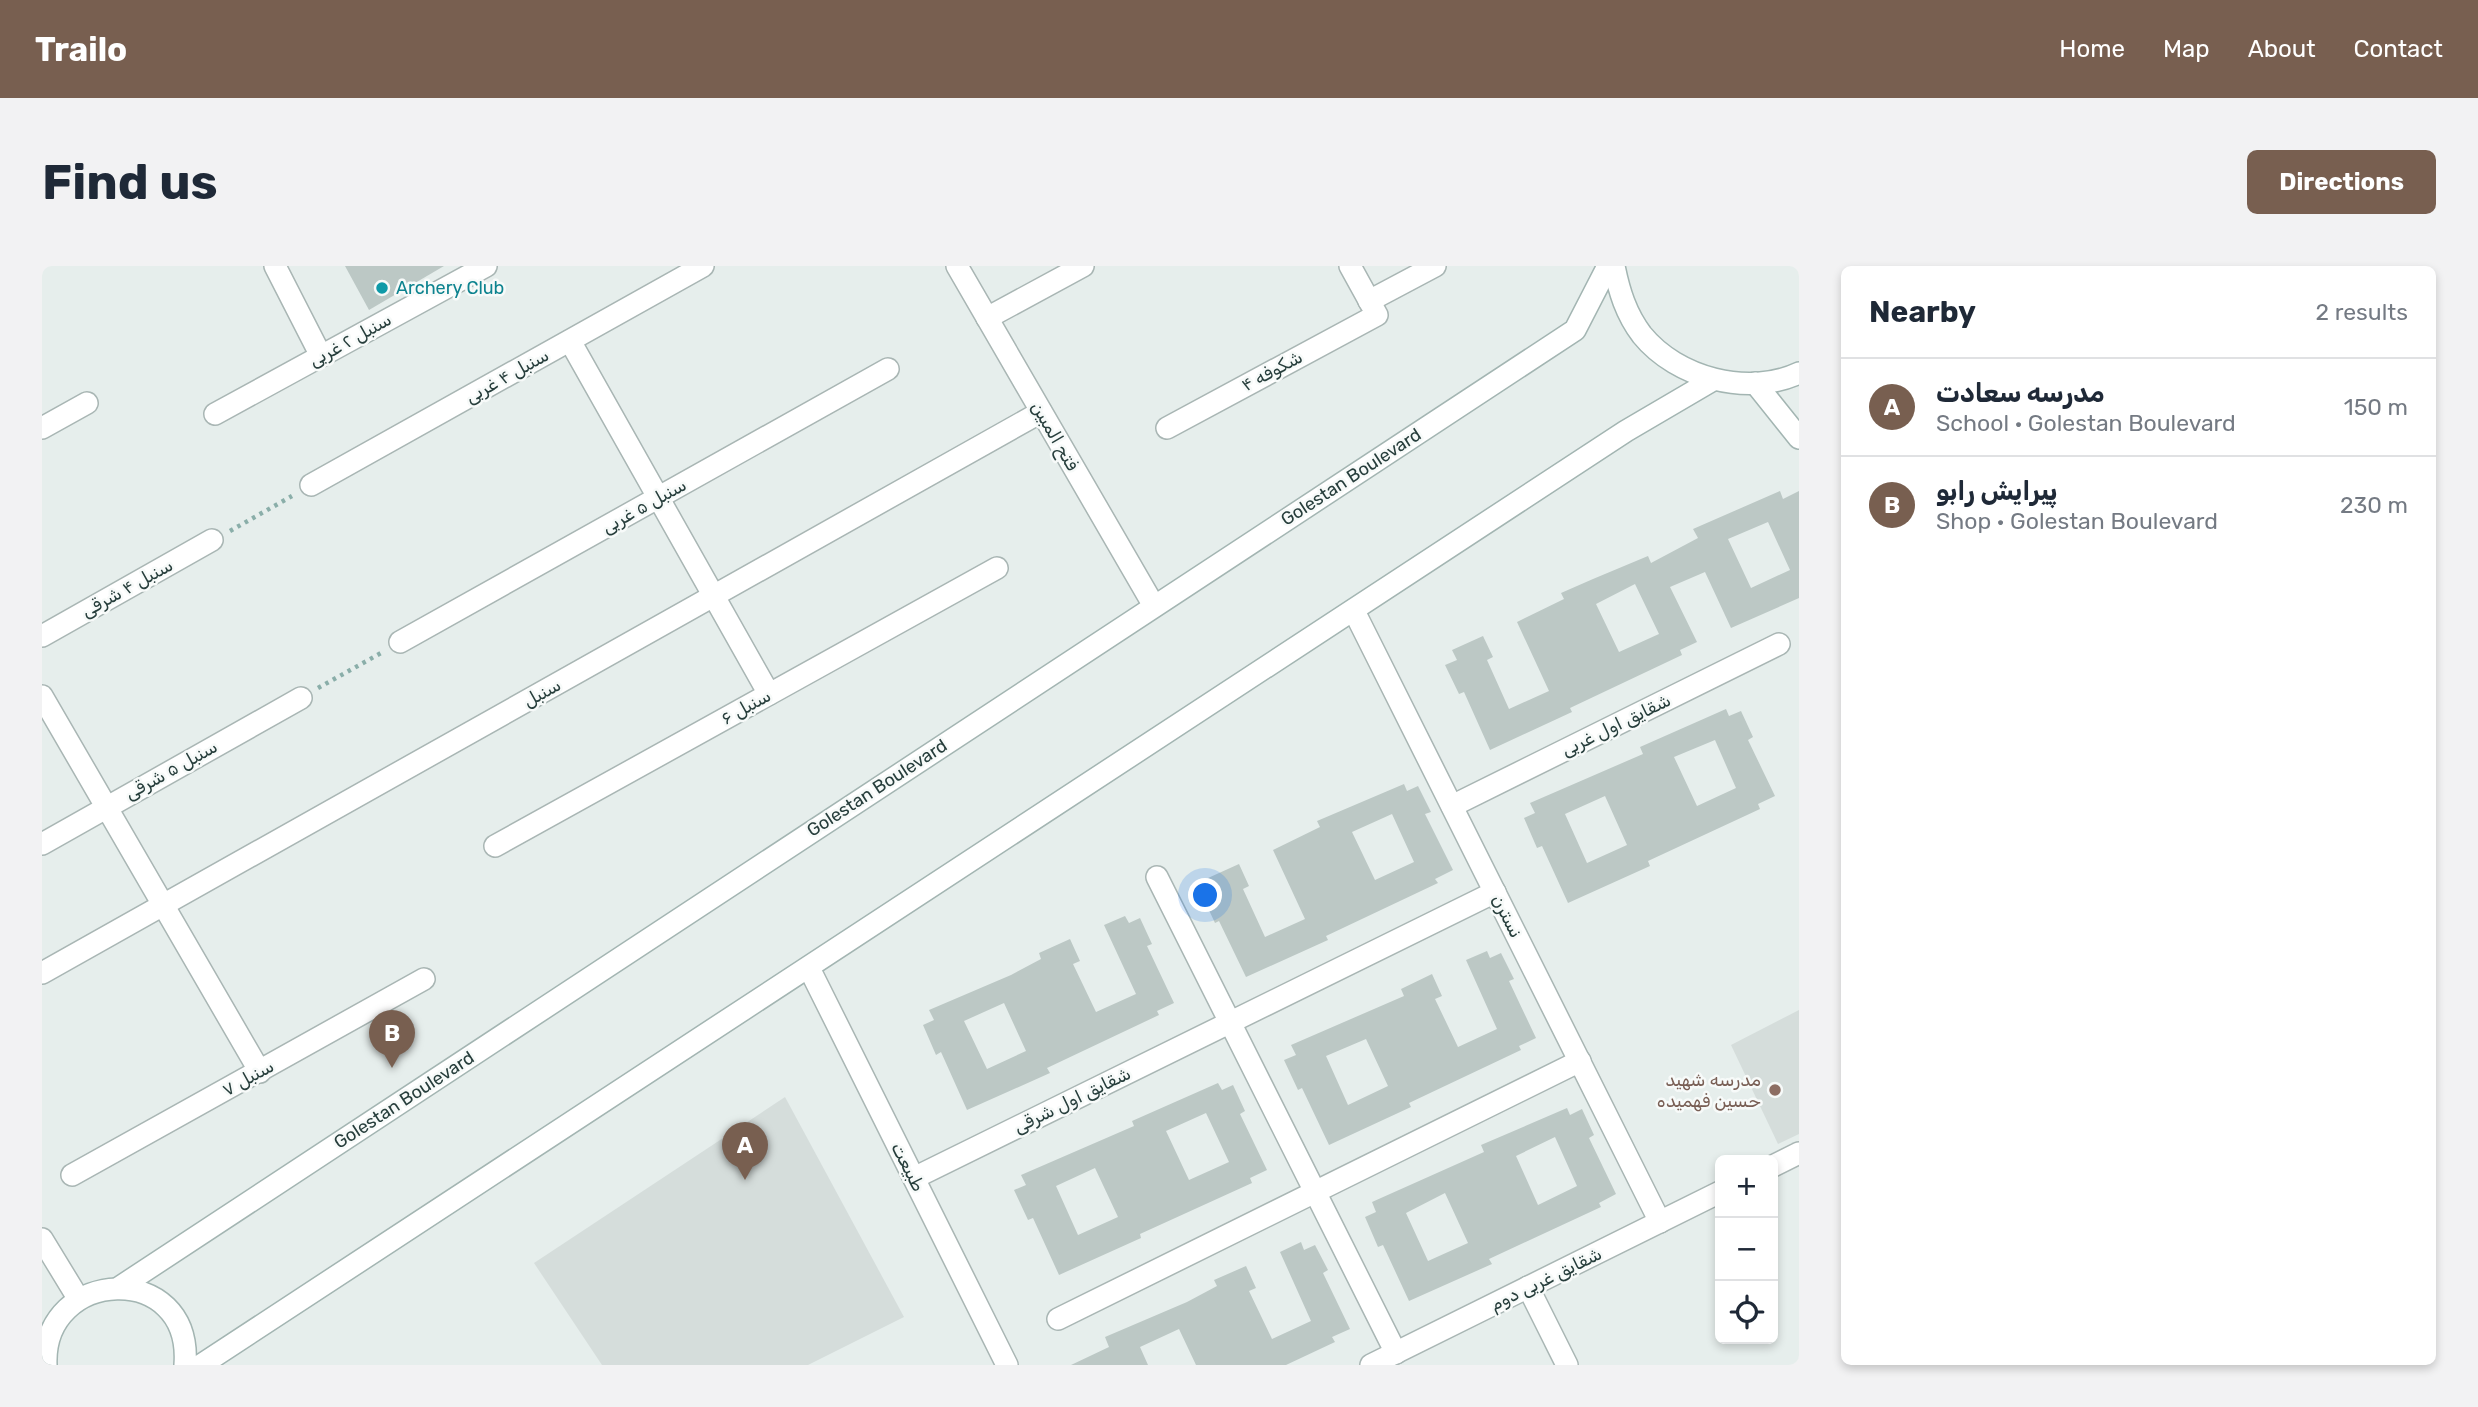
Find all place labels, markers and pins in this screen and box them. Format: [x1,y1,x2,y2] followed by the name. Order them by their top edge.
[396,277,504,299] place label: Archery Club
[374,280,390,296] marker: Archery Club
[369,1010,415,1068] pin: B
[1657,1069,1761,1112] place label: مدرسه شهید حسین فهمیده
[1767,1082,1783,1098] marker: مدرسه شهید حسین فهمیده
[722,1122,768,1180] pin: A

